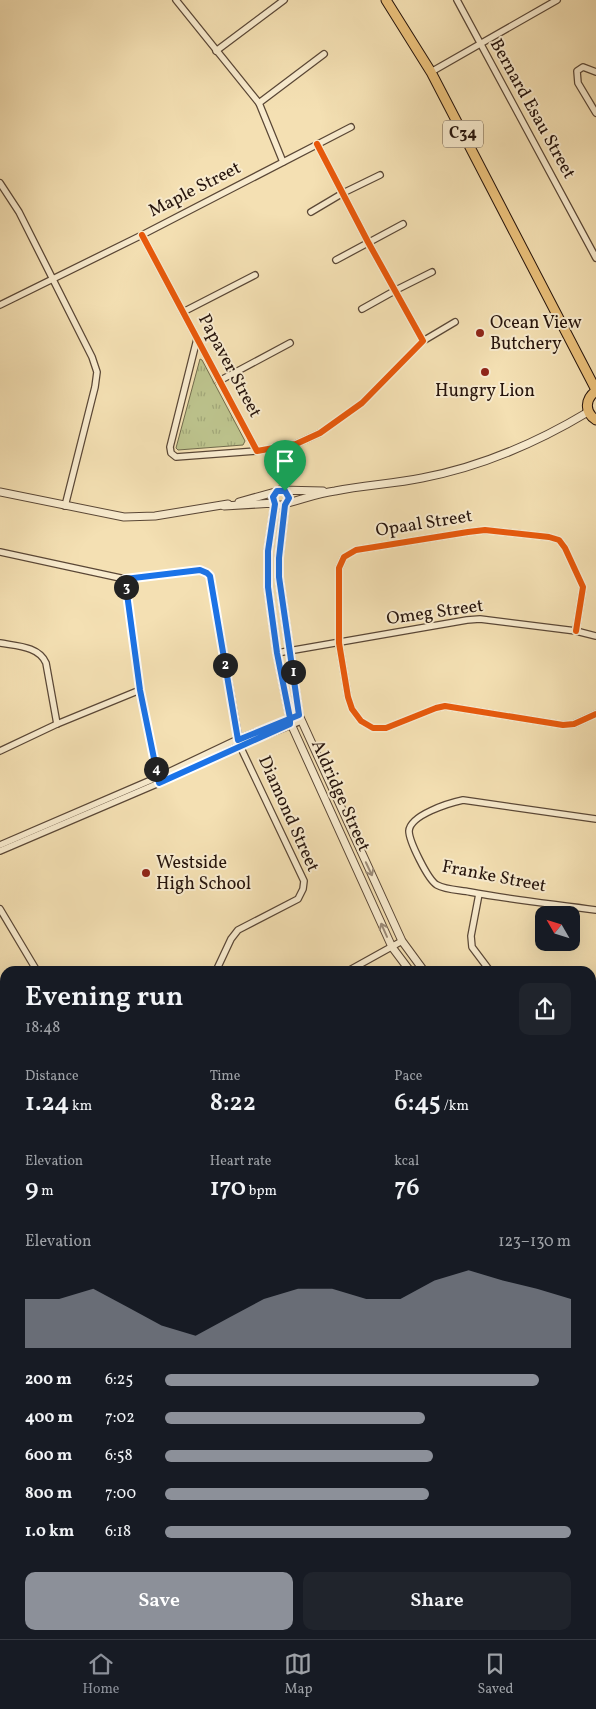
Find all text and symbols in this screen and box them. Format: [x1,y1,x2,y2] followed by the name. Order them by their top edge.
[483,34,581,184] street label: Bernard Esau Street
[443,120,483,148] road number: C34
[145,156,245,224] street label: Maple Street
[191,310,267,422] street label: Papaver Street
[490,311,582,357] place label: Ocean View Butchery
[474,327,486,339] marker: Ocean View Butchery
[479,366,491,378] marker: Hungry Lion
[435,379,535,404] place label: Hungry Lion
[264,440,306,491] pin
[271,447,299,475] icon: arrive
[374,504,474,544] street label: Opaal Street
[114,574,138,600] pin: 3
[123,578,130,597] text: 3
[385,594,485,632] street label: Omeg Street
[212,652,238,678] pin: 2
[222,656,229,675] text: 2
[280,660,306,684] pin: 1
[291,663,296,682] text: 1
[304,736,376,856] street label: Aldridge Street
[251,752,325,876] street label: Diamond Street
[144,756,168,782] pin: 4
[152,760,161,779] text: 4
[156,851,251,897] place label: Westside High School
[440,855,548,899] street label: Franke Street
[365,861,374,876] one-way arrow
[140,867,152,879] marker: Westside High School
[535,906,580,951] north arrow
[535,906,580,951] map controls
[379,923,389,938] one-way arrow
[25,978,184,1017] text: Evening run
[519,983,571,1035] button: share
[25,1017,60,1039] text: 18:48
[25,1067,79,1086] text: Distance
[210,1067,240,1086] text: Time
[394,1067,422,1086] text: Pace
[25,1086,69,1121] text: 1.24
[210,1086,256,1121] text: 8:22
[394,1086,441,1121] text: 6:45
[69,1097,92,1116] text: km
[441,1097,469,1116] text: /km
[25,1152,83,1171] text: Elevation
[210,1152,271,1171] text: Heart rate
[394,1152,419,1171] text: kcal
[25,1171,39,1206] text: 9
[210,1171,246,1206] text: 170
[394,1171,420,1206] text: 76
[39,1182,54,1201] text: m
[246,1182,277,1201] text: bpm
[25,1231,92,1253] text: Elevation
[498,1231,571,1253] text: 123–130 m
[25,1369,72,1391] text: 200 m
[105,1369,133,1391] text: 6:25
[25,1407,73,1429] text: 400 m
[105,1407,135,1429] text: 7:02
[25,1445,72,1467] text: 600 m
[105,1445,133,1467] text: 6:58
[25,1483,72,1505] text: 800 m
[105,1483,136,1505] text: 7:00
[25,1521,74,1543] text: 1.0 km
[105,1521,131,1543] text: 6:18
[25,1572,293,1630] button: Save
[303,1572,571,1630] button: Share
[82,1650,120,1699] tab: Home
[284,1650,312,1699] tab: Map
[477,1650,514,1699] tab: Saved

